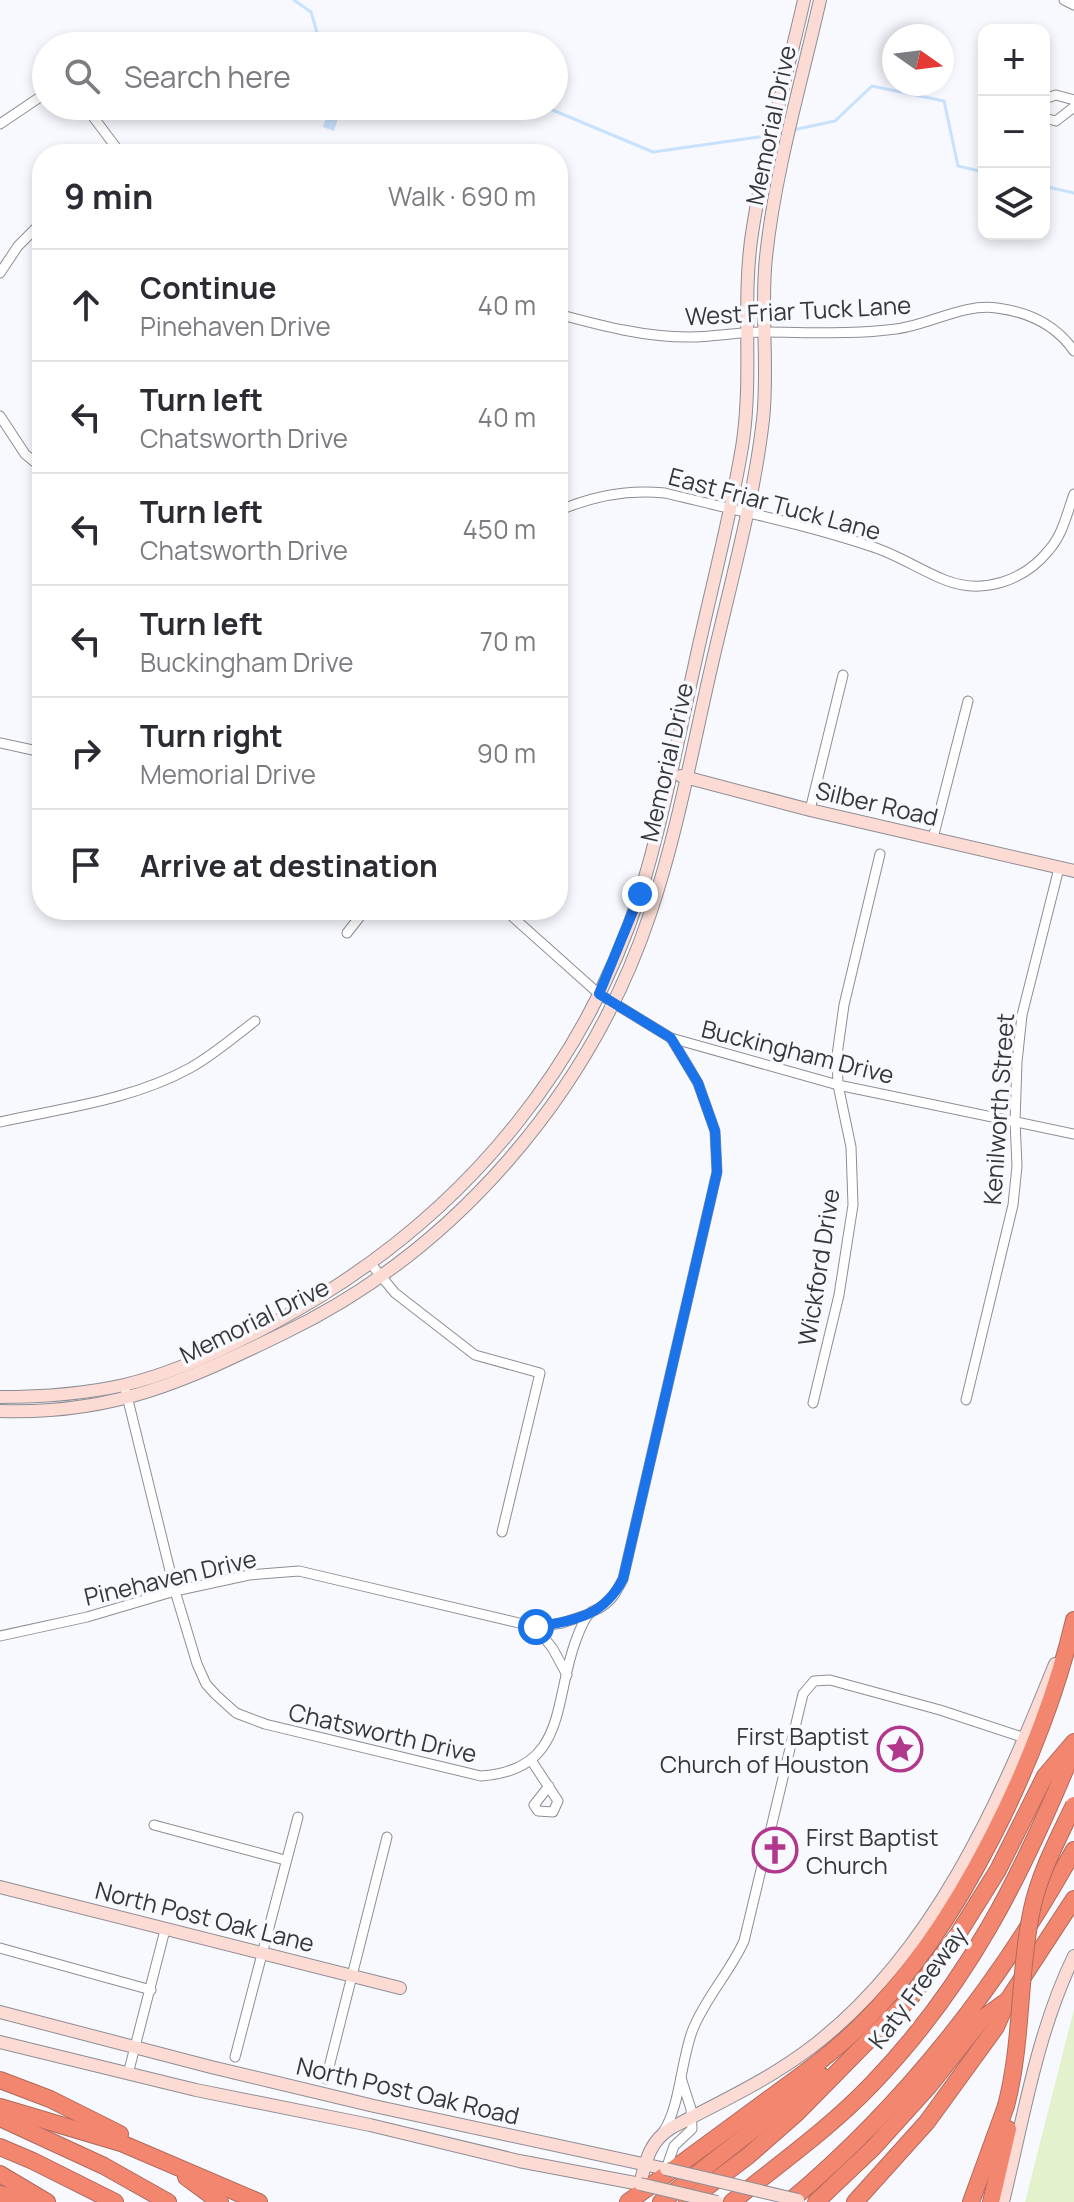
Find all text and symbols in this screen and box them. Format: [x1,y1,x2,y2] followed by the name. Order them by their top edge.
[882,24,954,96] north arrow
[978,24,1050,240] map controls
[978,24,1050,96] button: +
[32,32,568,120] search box
[737,42,803,208] street label: Memorial Drive
[60,54,104,98] icon: search
[124,56,291,97] text: Search here
[978,96,1050,168] button: −
[978,168,1050,240] button: layers
[64,173,153,219] text: 9 min
[388,178,536,214] text: Walk · 690 m
[140,267,276,308] text: Continue
[64,283,108,327] icon: ahead
[478,287,536,323] text: 40 m
[684,288,912,332] street label: West Friar Tuck Lane
[140,308,331,344] text: Pinehaven Drive
[140,379,263,420] text: Turn left
[64,395,108,439] icon: left
[478,399,536,435] text: 40 m
[140,420,348,456] text: Chatsworth Drive
[665,459,885,547] street label: East Friar Tuck Lane
[140,491,263,532] text: Turn left
[64,507,108,551] icon: left
[463,511,536,547] text: 450 m
[140,532,348,568] text: Chatsworth Drive
[140,603,263,644] text: Turn left
[64,619,108,663] icon: left
[480,623,536,659] text: 70 m
[140,644,354,680] text: Buckingham Drive
[632,679,700,845] street label: Memorial Drive
[140,715,283,756] text: Turn right
[64,731,108,775] icon: right
[477,735,536,771] text: 90 m
[140,756,316,792] text: Memorial Drive
[813,773,941,833] street label: Silber Road
[64,843,108,887] icon: arrive
[140,845,438,886] text: Arrive at destination
[622,876,658,912] route end
[698,1011,898,1091] street label: Buckingham Drive
[975,1012,1021,1206] street label: Kenilworth Street
[789,1186,847,1348] street label: Wickford Drive
[174,1270,334,1370] street label: Memorial Drive
[81,1541,259,1613] street label: Pinehaven Drive
[518,1609,554,1645] route start
[286,1694,480,1770] street label: Chatsworth Drive
[660,1719,869,1780] place label: First Baptist Church of Houston
[876,1725,924,1773] place icon: First Baptist Church of Houston
[806,1820,939,1881] place label: First Baptist Church
[751,1826,799,1874] church icon: First Baptist Church
[92,1873,318,1959] street label: North Post Oak Lane
[860,1919,974,2055] street label: Katy Freeway
[293,2048,523,2132] street label: North Post Oak Road

